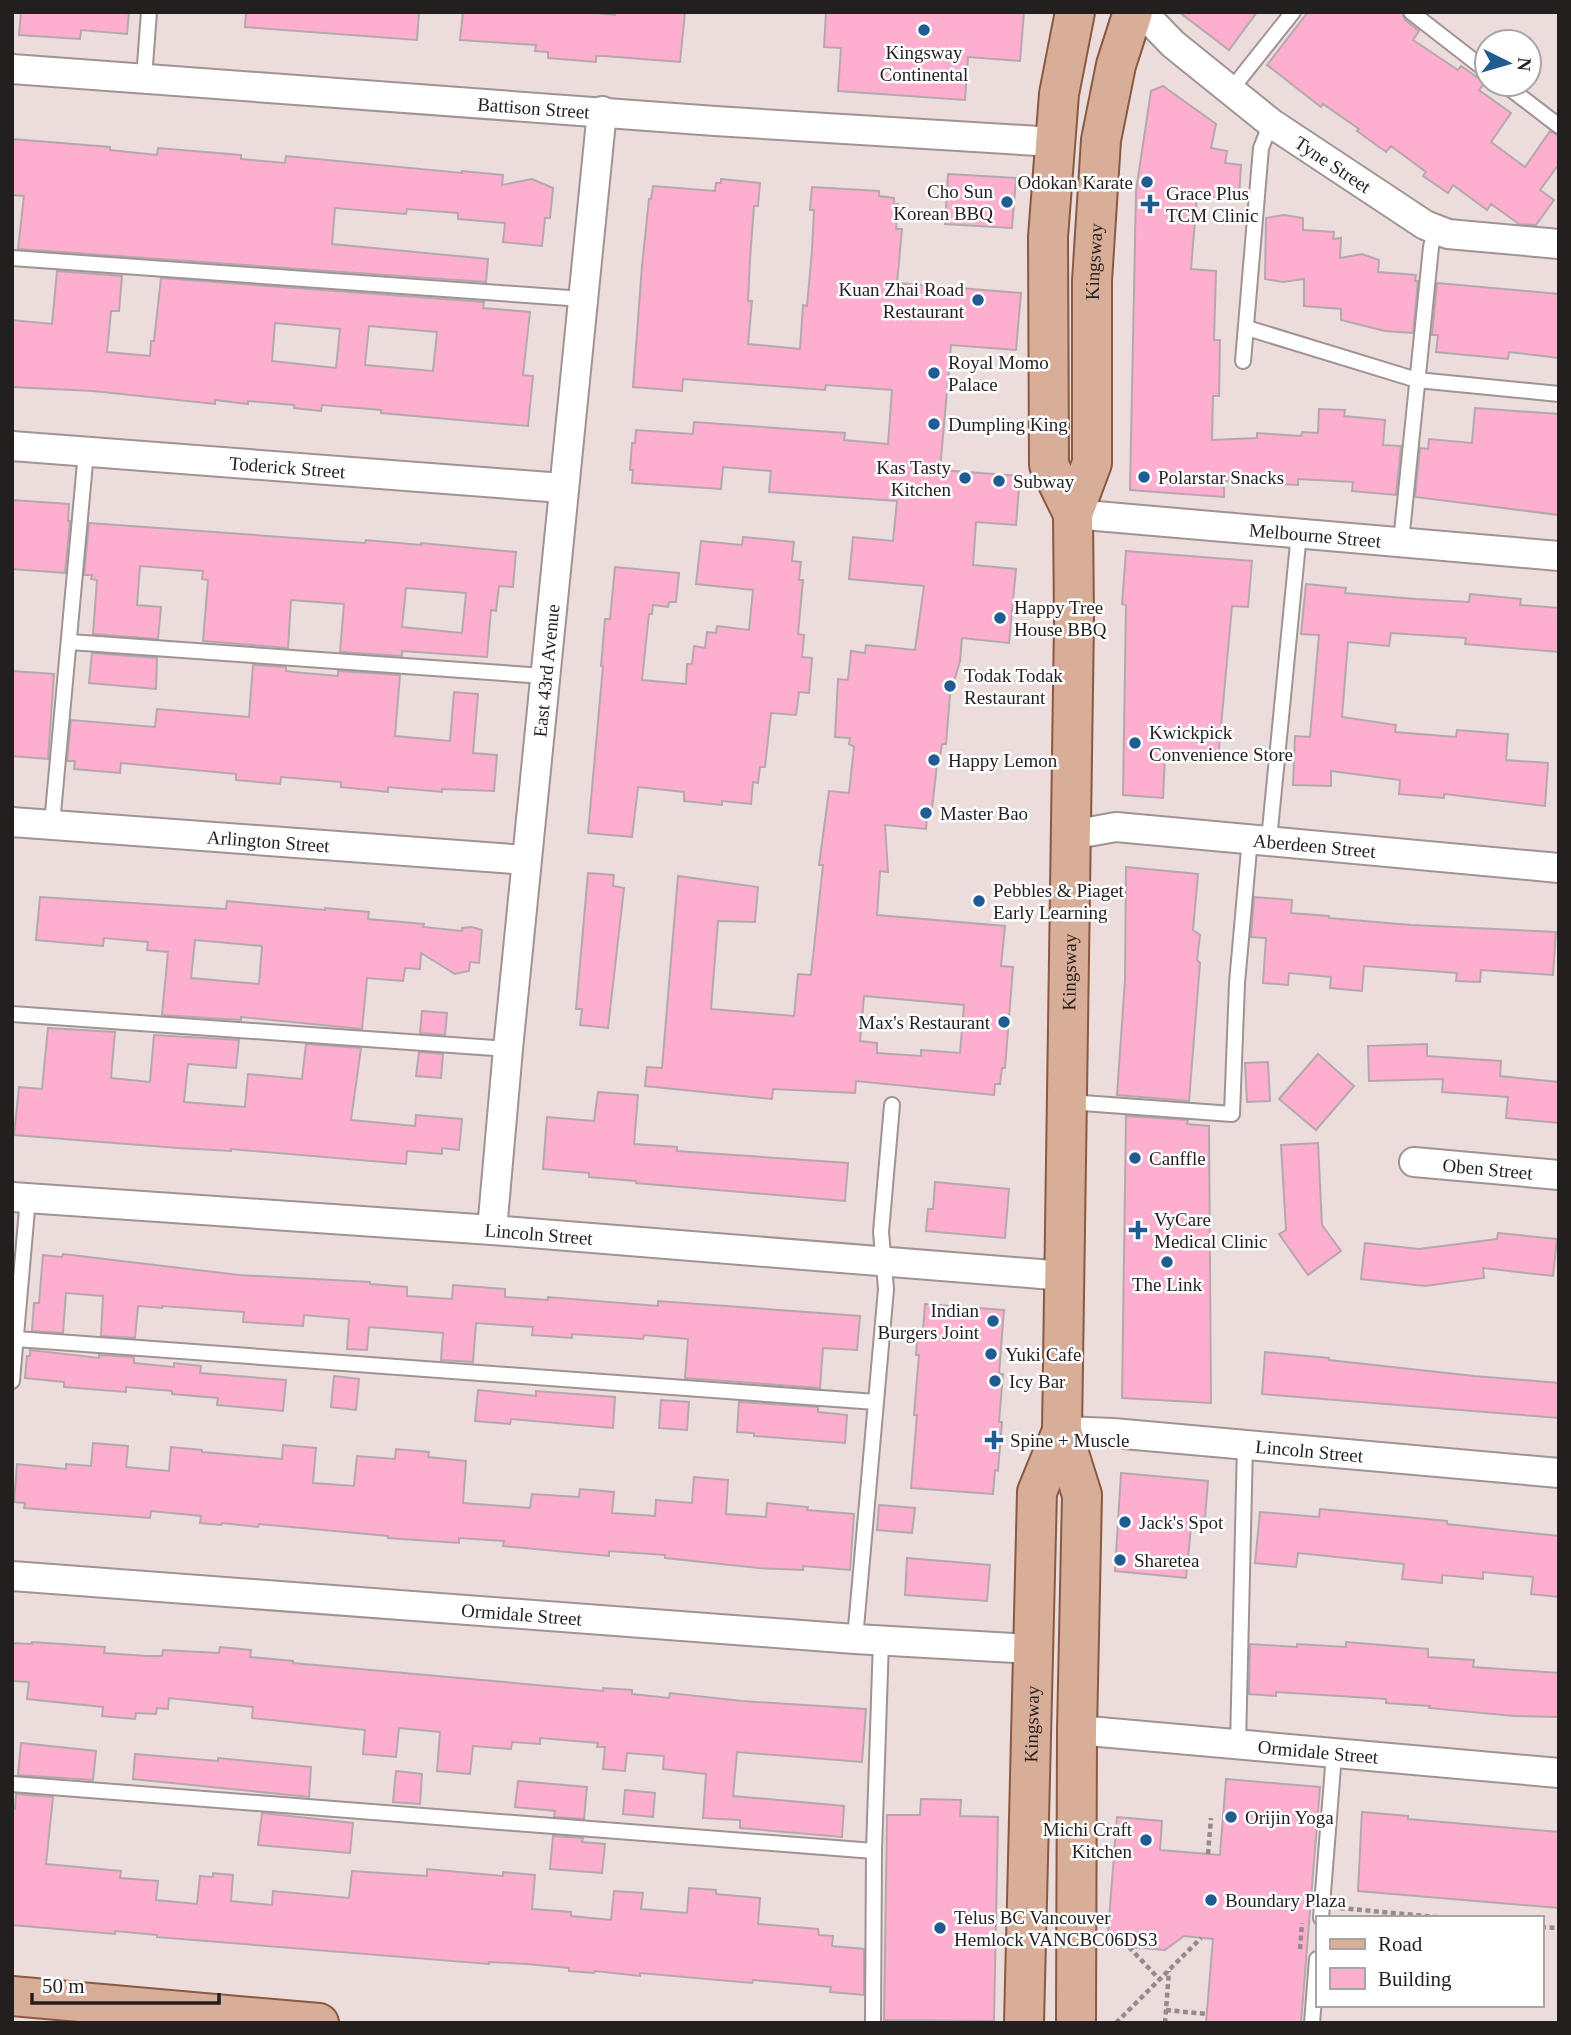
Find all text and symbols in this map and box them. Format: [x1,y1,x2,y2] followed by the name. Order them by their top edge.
[916,22,932,38] marker: Kingsway Continental
[1473,28,1543,98] north arrow
[880,42,968,85] place label: Kingsway Continental
[1513,57,1535,72] text: N
[477,93,591,122] street label: Battison Street
[1291,131,1376,197] street label: Tyne Street
[1017,172,1133,193] place label: Odokan Karate
[1139,174,1155,190] marker: Odokan Karate
[893,181,993,224] place label: Cho Sun Korean BBQ
[1166,183,1258,226] place label: Grace Plus TCM Clinic
[999,194,1015,210] marker: Cho Sun Korean BBQ
[1140,194,1160,214] marker: Grace Plus TCM Clinic
[1082,222,1106,300] street label: Kingsway
[838,279,965,322] place label: Kuan Zhai Road Restaurant
[970,292,986,308] marker: Kuan Zhai Road Restaurant
[948,352,1049,395] place label: Royal Momo Palace
[926,365,942,381] marker: Royal Momo Palace
[948,414,1068,435] place label: Dumpling King
[926,416,942,432] marker: Dumpling King
[228,452,347,482] street label: Toderick Street
[876,457,951,500] place label: Kas Tasty Kitchen
[1158,467,1284,488] place label: Polarstar Snacks
[1136,469,1152,485] marker: Polarstar Snacks
[957,470,973,486] marker: Kas Tasty Kitchen
[1013,471,1075,492] place label: Subway
[991,473,1007,489] marker: Subway
[1248,519,1383,551] street label: Melbourne Street
[1014,597,1107,640] place label: Happy Tree House BBQ
[529,603,563,738] street label: East 43rd Avenue
[992,610,1008,626] marker: Happy Tree House BBQ
[964,665,1063,708] place label: Todak Todak Restaurant
[942,678,958,694] marker: Todak Todak Restaurant
[1149,722,1293,765] place label: Kwickpick Convenience Store
[1127,735,1143,751] marker: Kwickpick Convenience Store
[948,750,1058,771] place label: Happy Lemon
[926,752,942,768] marker: Happy Lemon
[940,803,1028,824] place label: Master Bao
[918,805,934,821] marker: Master Bao
[206,826,331,856] street label: Arlington Street
[1252,829,1377,862] street label: Aberdeen Street
[993,880,1125,923] place label: Pebbles & Piaget Early Learning
[971,893,987,909] marker: Pebbles & Piaget Early Learning
[1058,933,1080,1011] street label: Kingsway
[858,1012,991,1033] place label: Max's Restaurant
[996,1014,1012,1030] marker: Max's Restaurant
[1149,1148,1206,1169] place label: Canffle
[1127,1150,1143,1166] marker: Canffle
[1442,1154,1534,1183] street label: Oben Street
[1154,1209,1267,1252] place label: VyCare Medical Clinic
[484,1219,594,1249] street label: Lincoln Street
[1128,1220,1148,1240] marker: VyCare Medical Clinic
[1159,1254,1175,1270] marker: The Link
[1132,1274,1203,1295] place label: The Link
[877,1300,980,1343] place label: Indian Burgers Joint
[985,1313,1001,1329] marker: Indian Burgers Joint
[1005,1344,1082,1365] place label: Yuki Cafe
[983,1346,999,1362] marker: Yuki Cafe
[1009,1371,1066,1392] place label: Icy Bar
[987,1373,1003,1389] marker: Icy Bar
[984,1430,1004,1450] marker: Spine + Muscle
[1010,1430,1129,1451] place label: Spine + Muscle
[1254,1435,1365,1466] street label: Lincoln Street
[1139,1512,1224,1533] place label: Jack's Spot
[1117,1514,1133,1530] marker: Jack's Spot
[1134,1550,1200,1571] place label: Sharetea
[1112,1552,1128,1568] marker: Sharetea
[461,1599,583,1629] street label: Ormidale Street
[1020,1685,1043,1763] street label: Kingsway
[1257,1736,1380,1767] street label: Ormidale Street
[1245,1807,1334,1828] place label: Orijin Yoga
[1223,1809,1239,1825] marker: Orijin Yoga
[1043,1819,1133,1862] place label: Michi Craft Kitchen
[1138,1832,1154,1848] marker: Michi Craft Kitchen
[1225,1890,1346,1911] place label: Boundary Plaza
[1203,1892,1219,1908] marker: Boundary Plaza
[954,1907,1158,1950] place label: Telus BC Vancouver Hemlock VANCBC06DS3
[1316,1916,1543,2007] legend
[932,1920,948,1936] marker: Telus BC Vancouver Hemlock VANCBC06DS3
[1378,1932,1423,1956] text: Road
[32,1962,219,2006] scale bar
[1378,1967,1452,1991] text: Building
[42,1974,85,1998] text: 50 m

